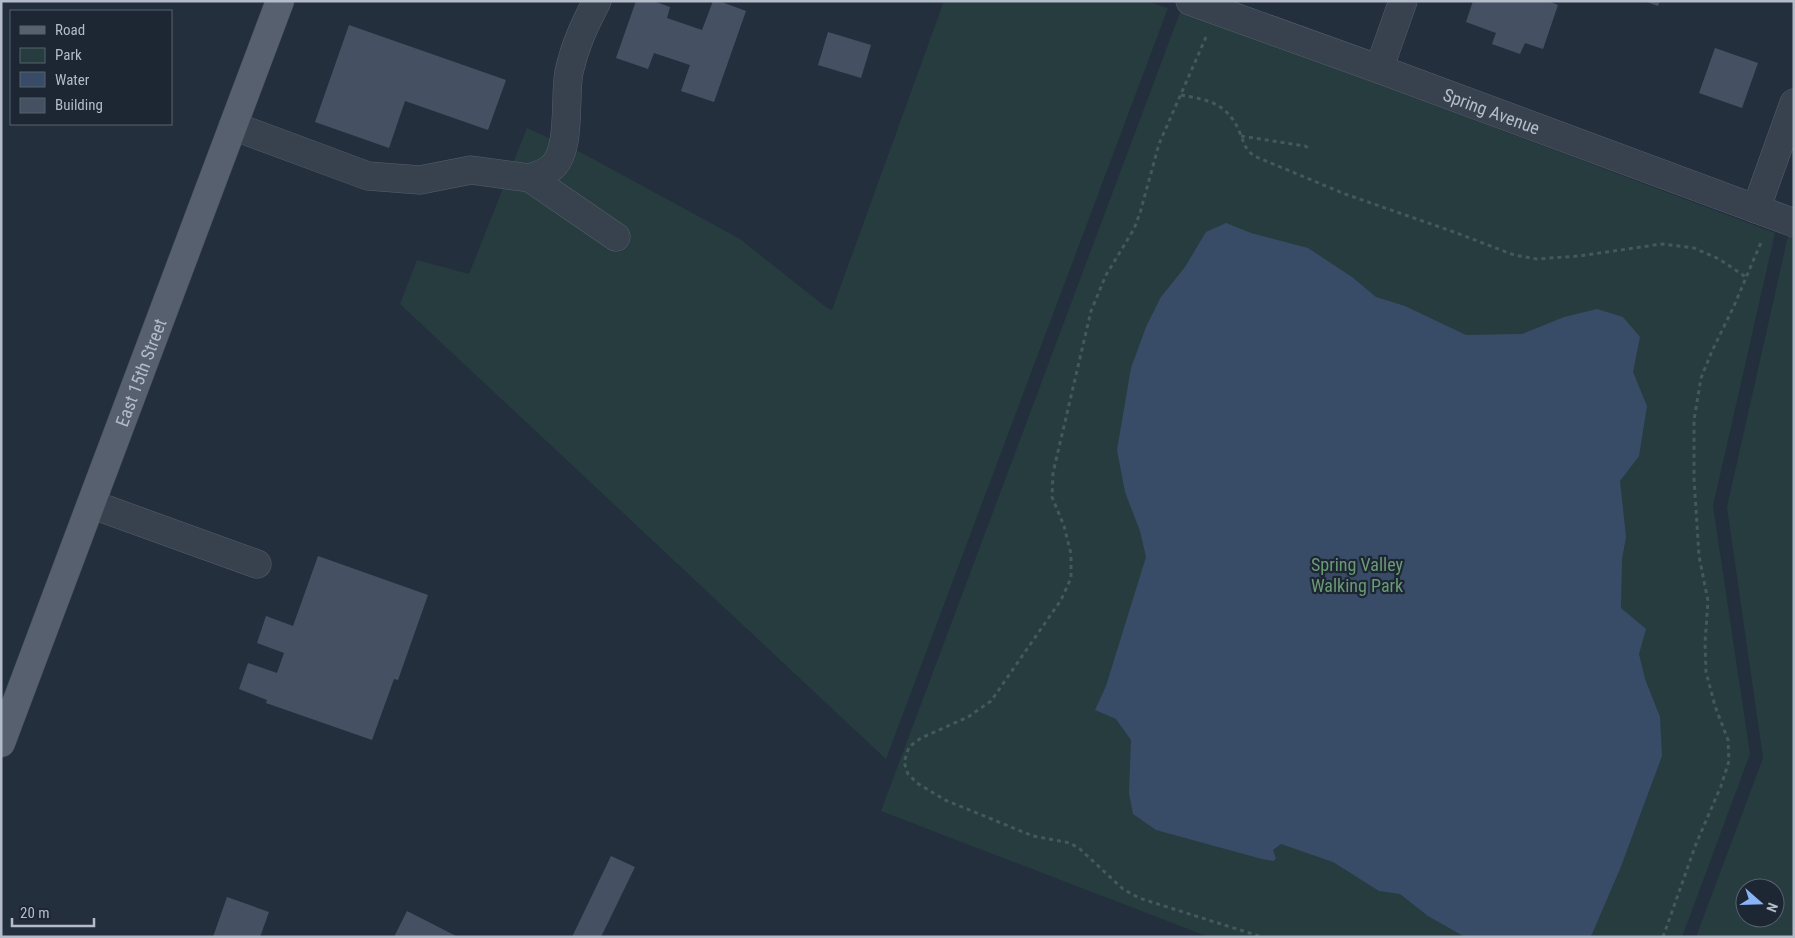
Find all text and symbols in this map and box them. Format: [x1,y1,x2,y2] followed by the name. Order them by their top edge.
[10,10,172,125] legend
[55,21,85,39] text: Road
[55,46,82,64] text: Park
[55,71,90,89] text: Water
[1440,83,1543,138] street label: Spring Avenue
[55,96,103,114] text: Building
[111,316,170,429] street label: East 15th Street
[1311,554,1403,596] park label: Spring Valley Walking Park
[1735,878,1785,928] north arrow
[12,896,95,928] scale bar
[1763,901,1781,914] text: N
[20,904,50,922] text: 20 m

